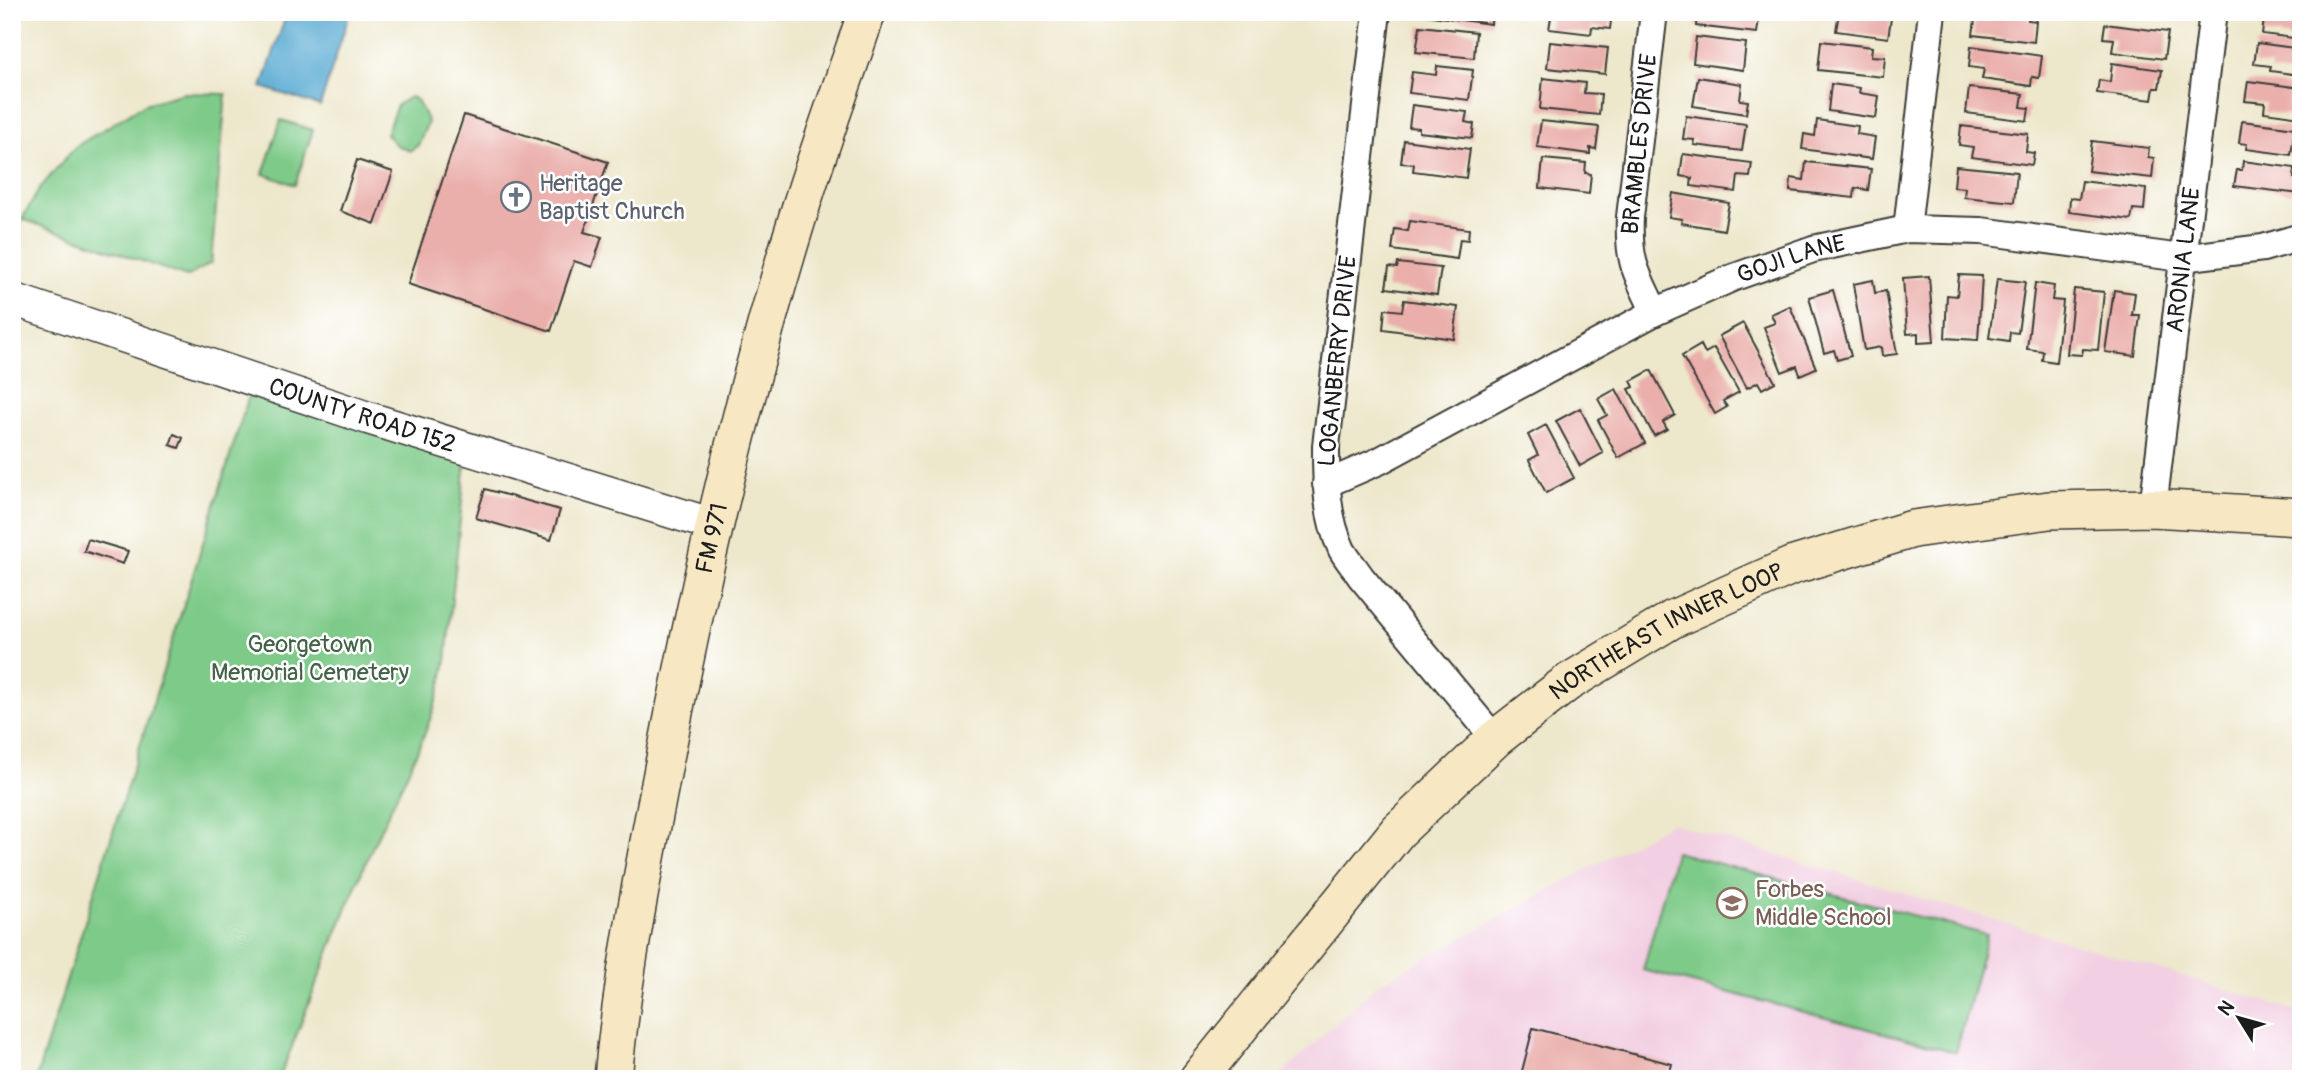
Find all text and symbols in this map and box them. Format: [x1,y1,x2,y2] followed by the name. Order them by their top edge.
[1616,52,1663,236] street label: BRAMBLES DRIVE
[539,169,685,226] place label: Heritage Baptist Church
[499,180,533,214] church icon: Heritage Baptist Church
[2160,185,2207,334] street label: ARONIA LANE
[1733,229,1848,290] street label: GOJI LANE
[1312,254,1363,468] street label: LOGANBERRY DRIVE
[265,372,459,459] street label: COUNTY ROAD 152
[690,500,734,576] street label: FM 971
[1544,557,1789,706] street label: NORTHEAST INNER LOOP
[211,630,409,687] park label: Georgetown Memorial Cemetery
[1755,875,1892,932] place label: Forbes Middle School
[1715,886,1749,920] school or university icon: Forbes Middle School
[2204,982,2274,1052] north arrow
[2213,996,2240,1021] text: N

